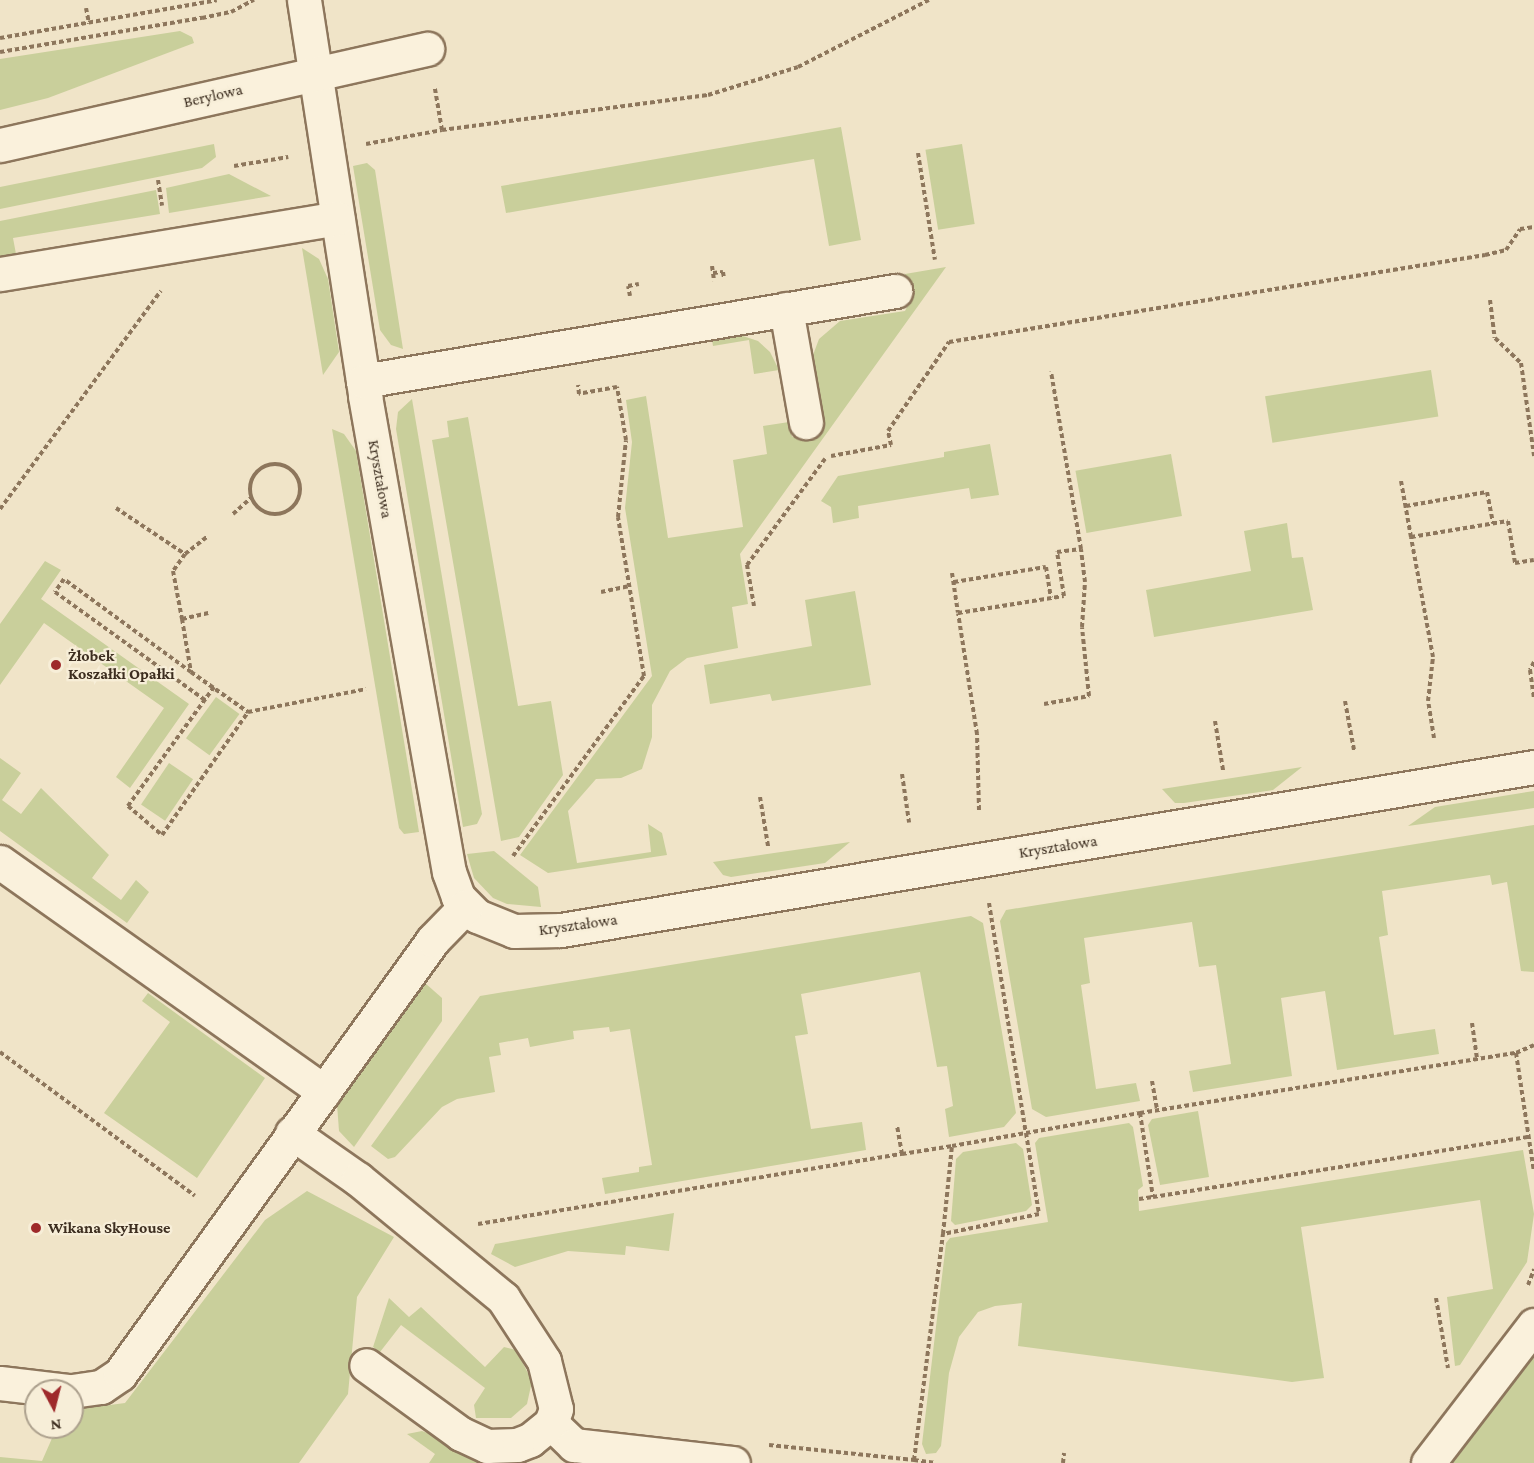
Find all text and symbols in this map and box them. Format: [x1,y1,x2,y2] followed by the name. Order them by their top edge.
[182,80,244,112] street label: Berylowa
[364,438,396,520] street label: Kryształowa
[68,646,175,684] place label: Żłobek Koszałki Opałki
[49,658,63,672] marker: Żłobek Koszałki Opałki
[1017,831,1099,863] street label: Kryształowa
[538,910,618,940] street label: Kryształowa
[48,1218,170,1238] place label: Wikana SkyHouse
[29,1221,43,1235] marker: Wikana SkyHouse
[24,1379,84,1439] north arrow
[50,1416,62,1434] text: N

